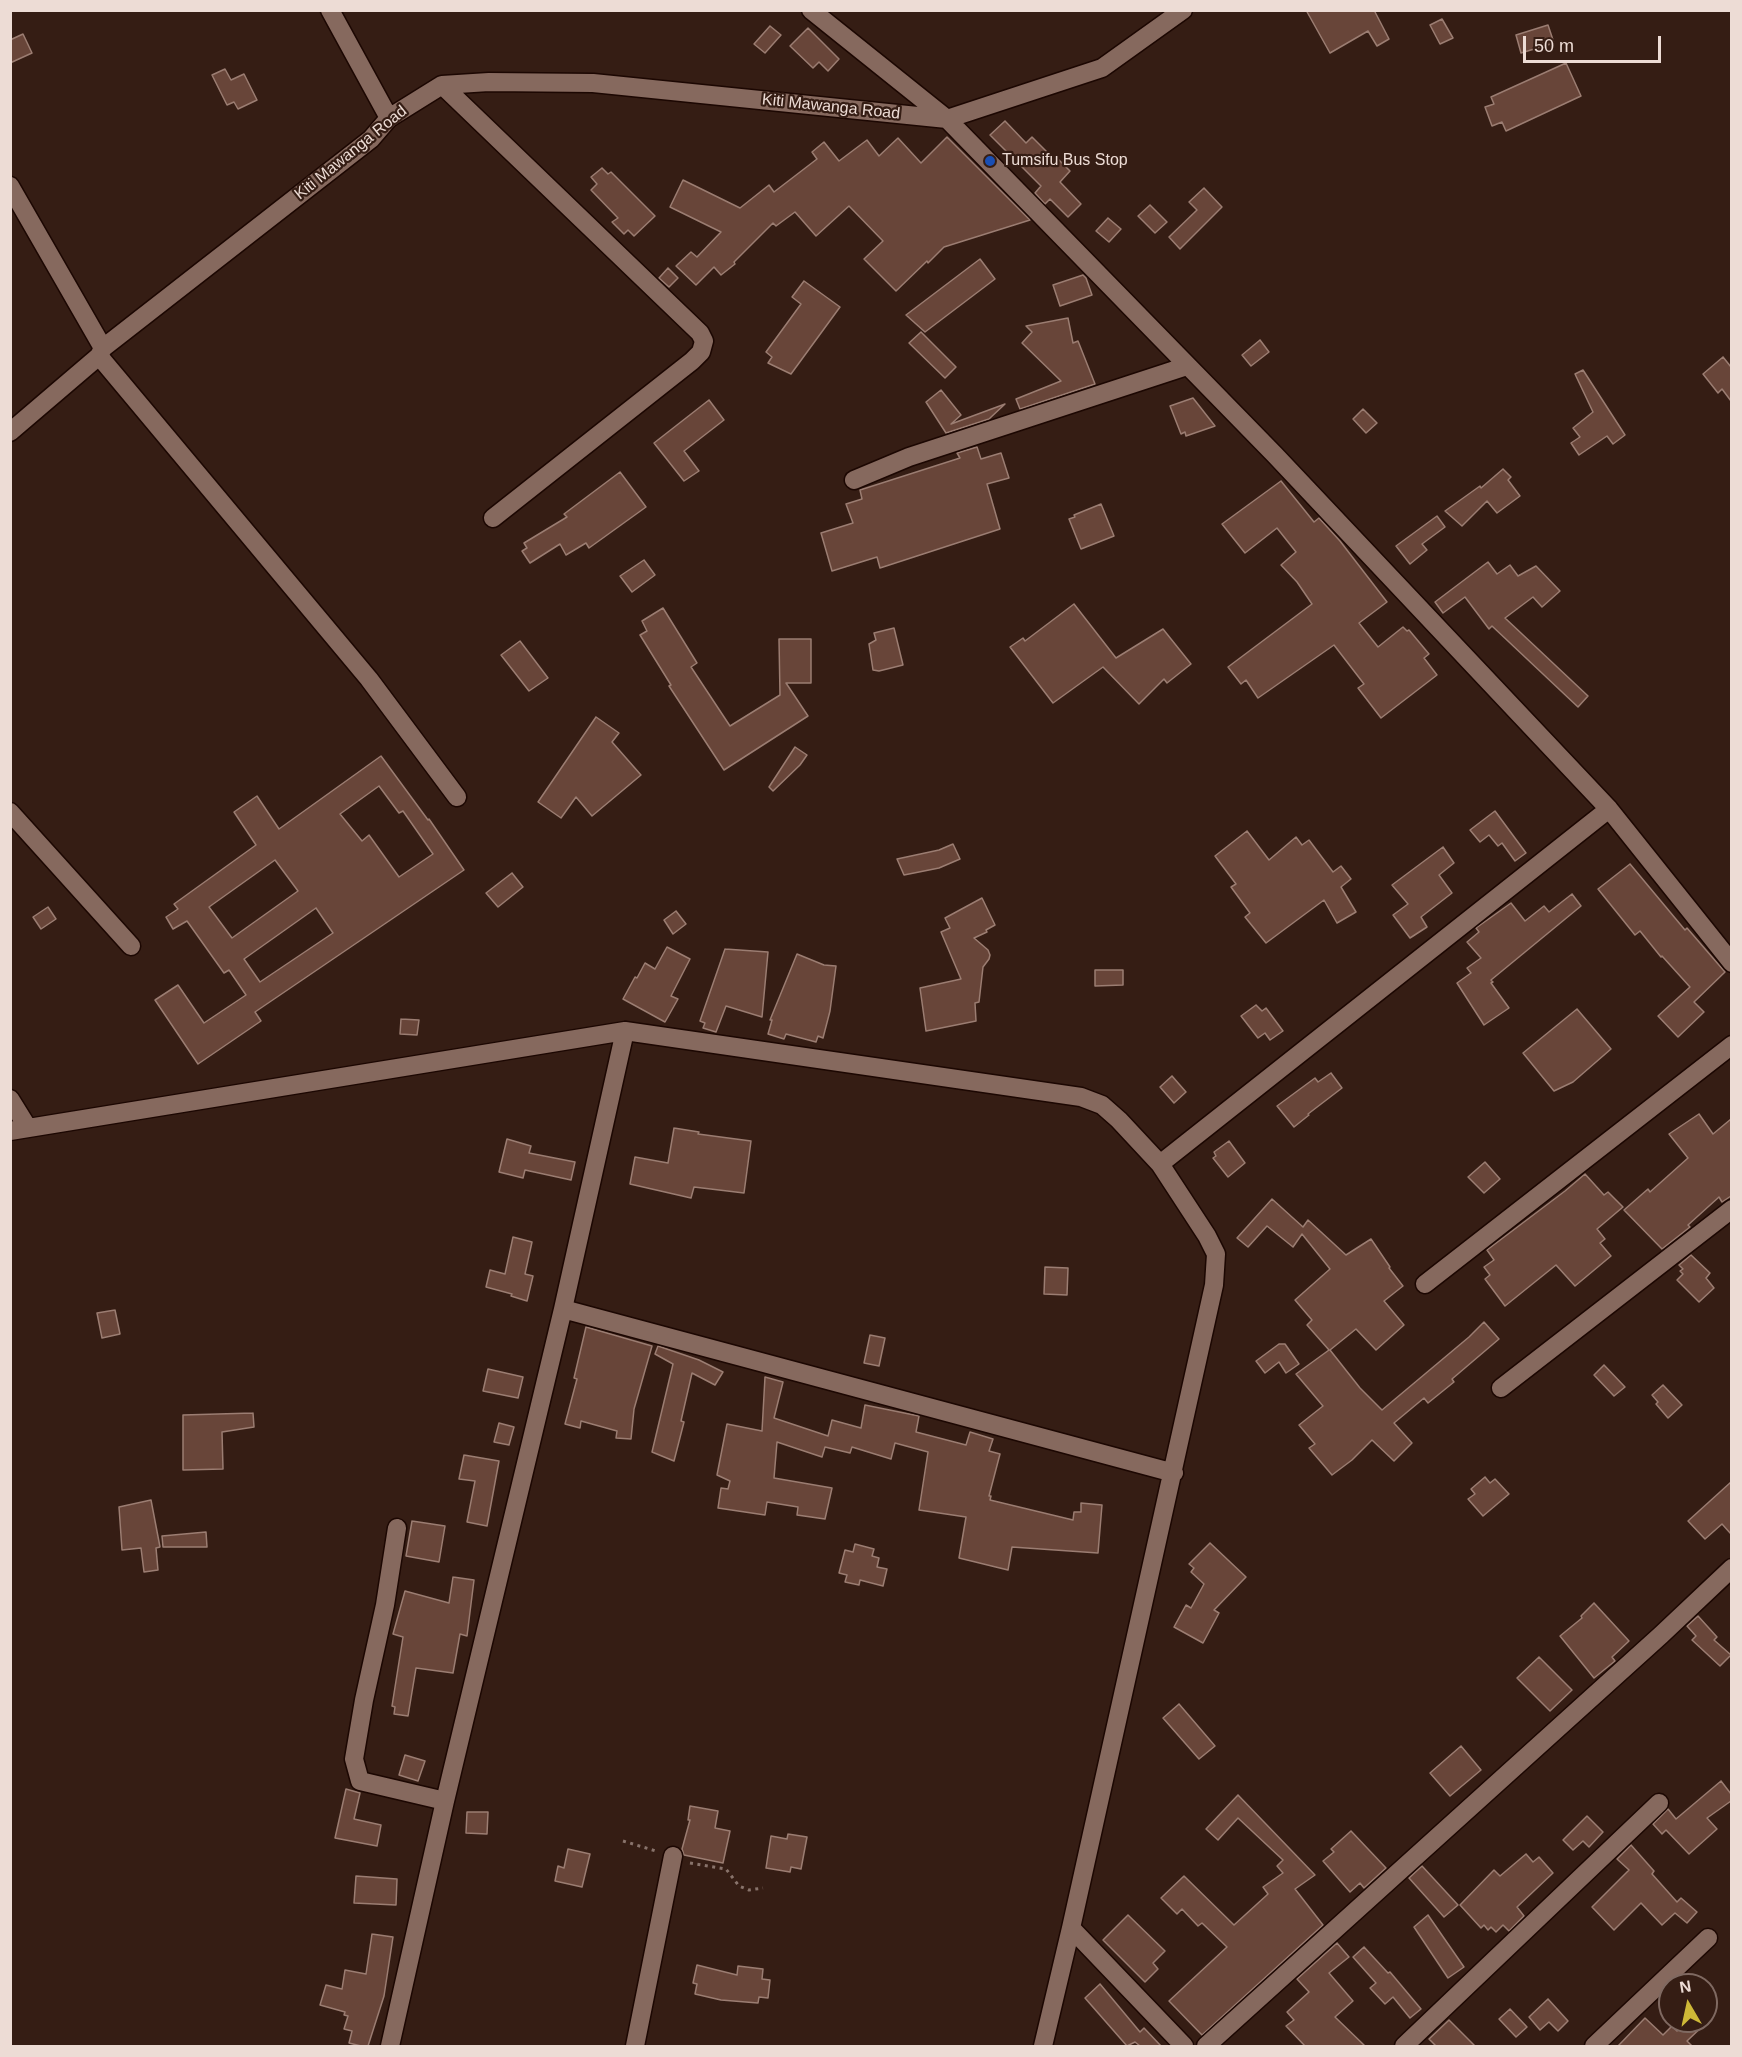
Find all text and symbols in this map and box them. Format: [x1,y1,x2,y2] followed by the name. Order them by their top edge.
[1526,24,1664,62] scale bar
[1534,36,1574,56] text: 50 m
[761,90,901,124] street label: Kiti Mawanga Road
[291,102,411,204] street label: Kiti Mawanga Road
[1002,151,1128,171] place label: Tumsifu Bus Stop
[983,154,997,168] marker: Tumsifu Bus Stop
[1658,1973,1718,2033] north arrow
[1678,1977,1692,1996] text: N

